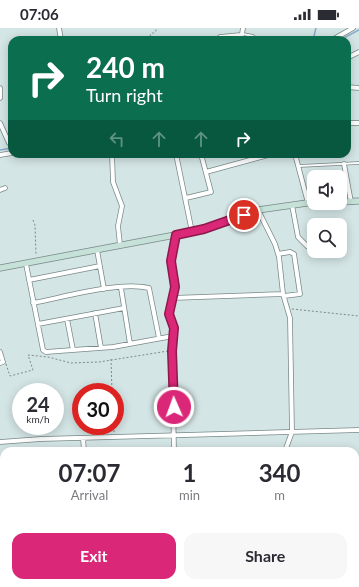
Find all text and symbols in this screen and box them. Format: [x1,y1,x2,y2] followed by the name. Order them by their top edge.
[20,5,59,23] text: 07:06
[86,50,165,84] text: 240 m
[20,52,72,104] icon: right
[86,84,163,106] text: Turn right
[106,128,128,150] icon: left
[148,128,170,150] icon: ahead
[190,128,212,150] icon: ahead
[232,128,254,150] icon: right
[307,170,347,258] map controls
[307,170,347,210] button: sound
[227,198,261,232] pin
[233,204,255,226] icon: arrive
[307,218,347,258] button: search
[72,383,124,435] speed limit sign: 30
[153,386,195,428] position arrow
[26,392,50,416] text: 24
[26,413,50,425] text: km/h
[59,458,120,487] text: 07:07
[183,458,197,487] text: 1
[259,458,300,487] text: 340
[71,487,108,503] text: Arrival
[179,487,200,503] text: min
[274,487,285,503] text: m
[12,533,176,579] button: Exit
[184,533,347,579] button: Share

